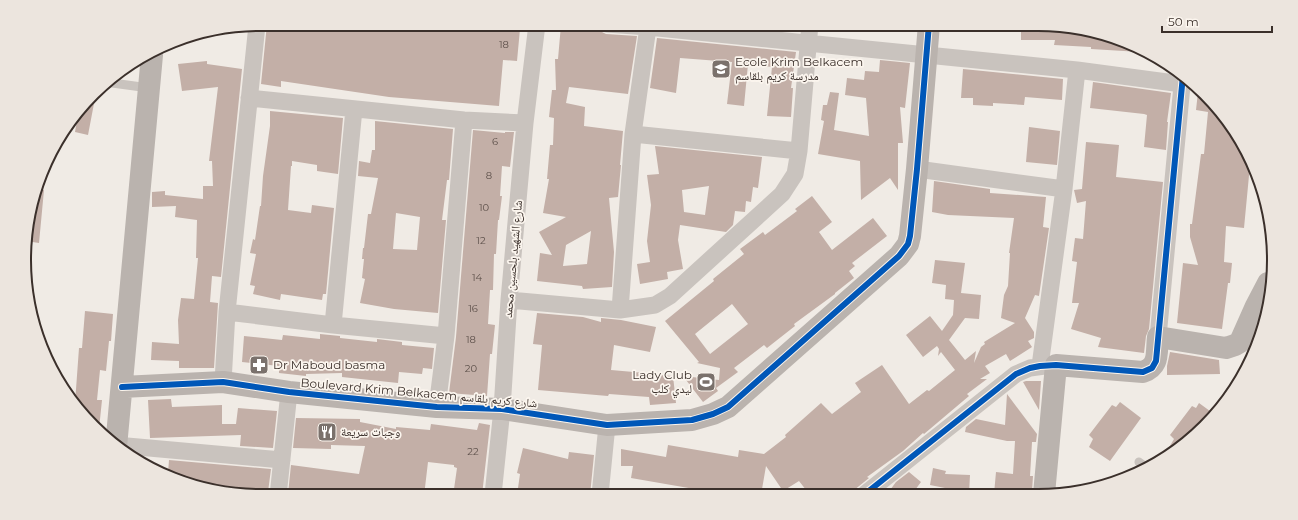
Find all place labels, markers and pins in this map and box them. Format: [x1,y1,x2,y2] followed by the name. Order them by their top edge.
[735,54,863,84] place label: Ecole Krim Belkacem مدرسة كريم بلقاسم
[710,58,732,80] school or university icon: Ecole Krim Belkacem مدرسة كريم بلقاسم
[248,354,270,376] pharmacy icon: Dr Maboud basma
[273,357,385,372] place label: Dr Maboud basma
[632,367,692,399] place label: Lady Club ليدي كلب
[695,371,717,393] sports icon: Lady Club ليدي كلب
[316,421,338,443] restaurant icon: وجبات سريعة
[341,424,400,439] place label: وجبات سريعة

